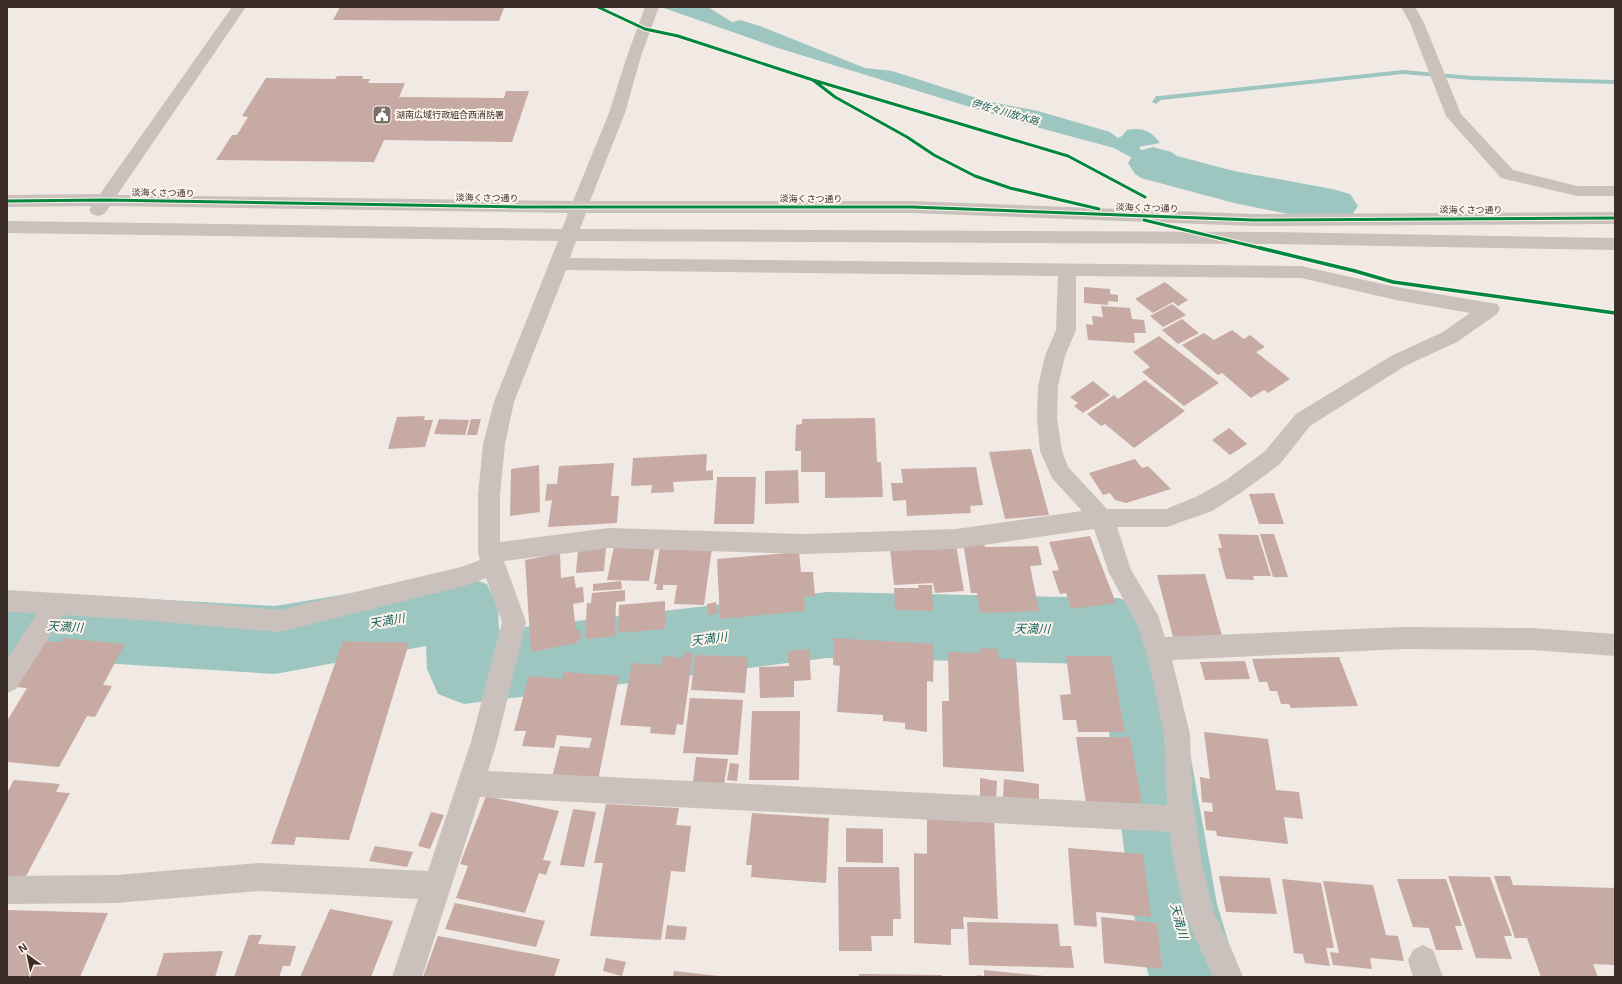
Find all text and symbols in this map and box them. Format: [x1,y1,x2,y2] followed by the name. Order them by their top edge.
[970,97,1041,127] water label: 伊佐々川放水路
[371,104,393,126] public building icon: 湖南広域行政組合西消防署
[396,110,504,120] place label: 湖南広域行政組合西消防署
[131,187,195,199] street label: 淡海くさつ通り
[455,192,519,204] street label: 淡海くさつ通り
[779,194,843,204] street label: 淡海くさつ通り
[1115,202,1179,214] street label: 淡海くさつ通り
[1439,205,1503,215] street label: 淡海くさつ通り
[368,611,408,631] water label: 天満川
[47,619,85,635] water label: 天満川
[1014,622,1052,636] water label: 天満川
[690,630,730,648] water label: 天満川
[1168,902,1191,942] water label: 天満川
[8,936,48,976] north arrow
[16,940,29,955] text: N

